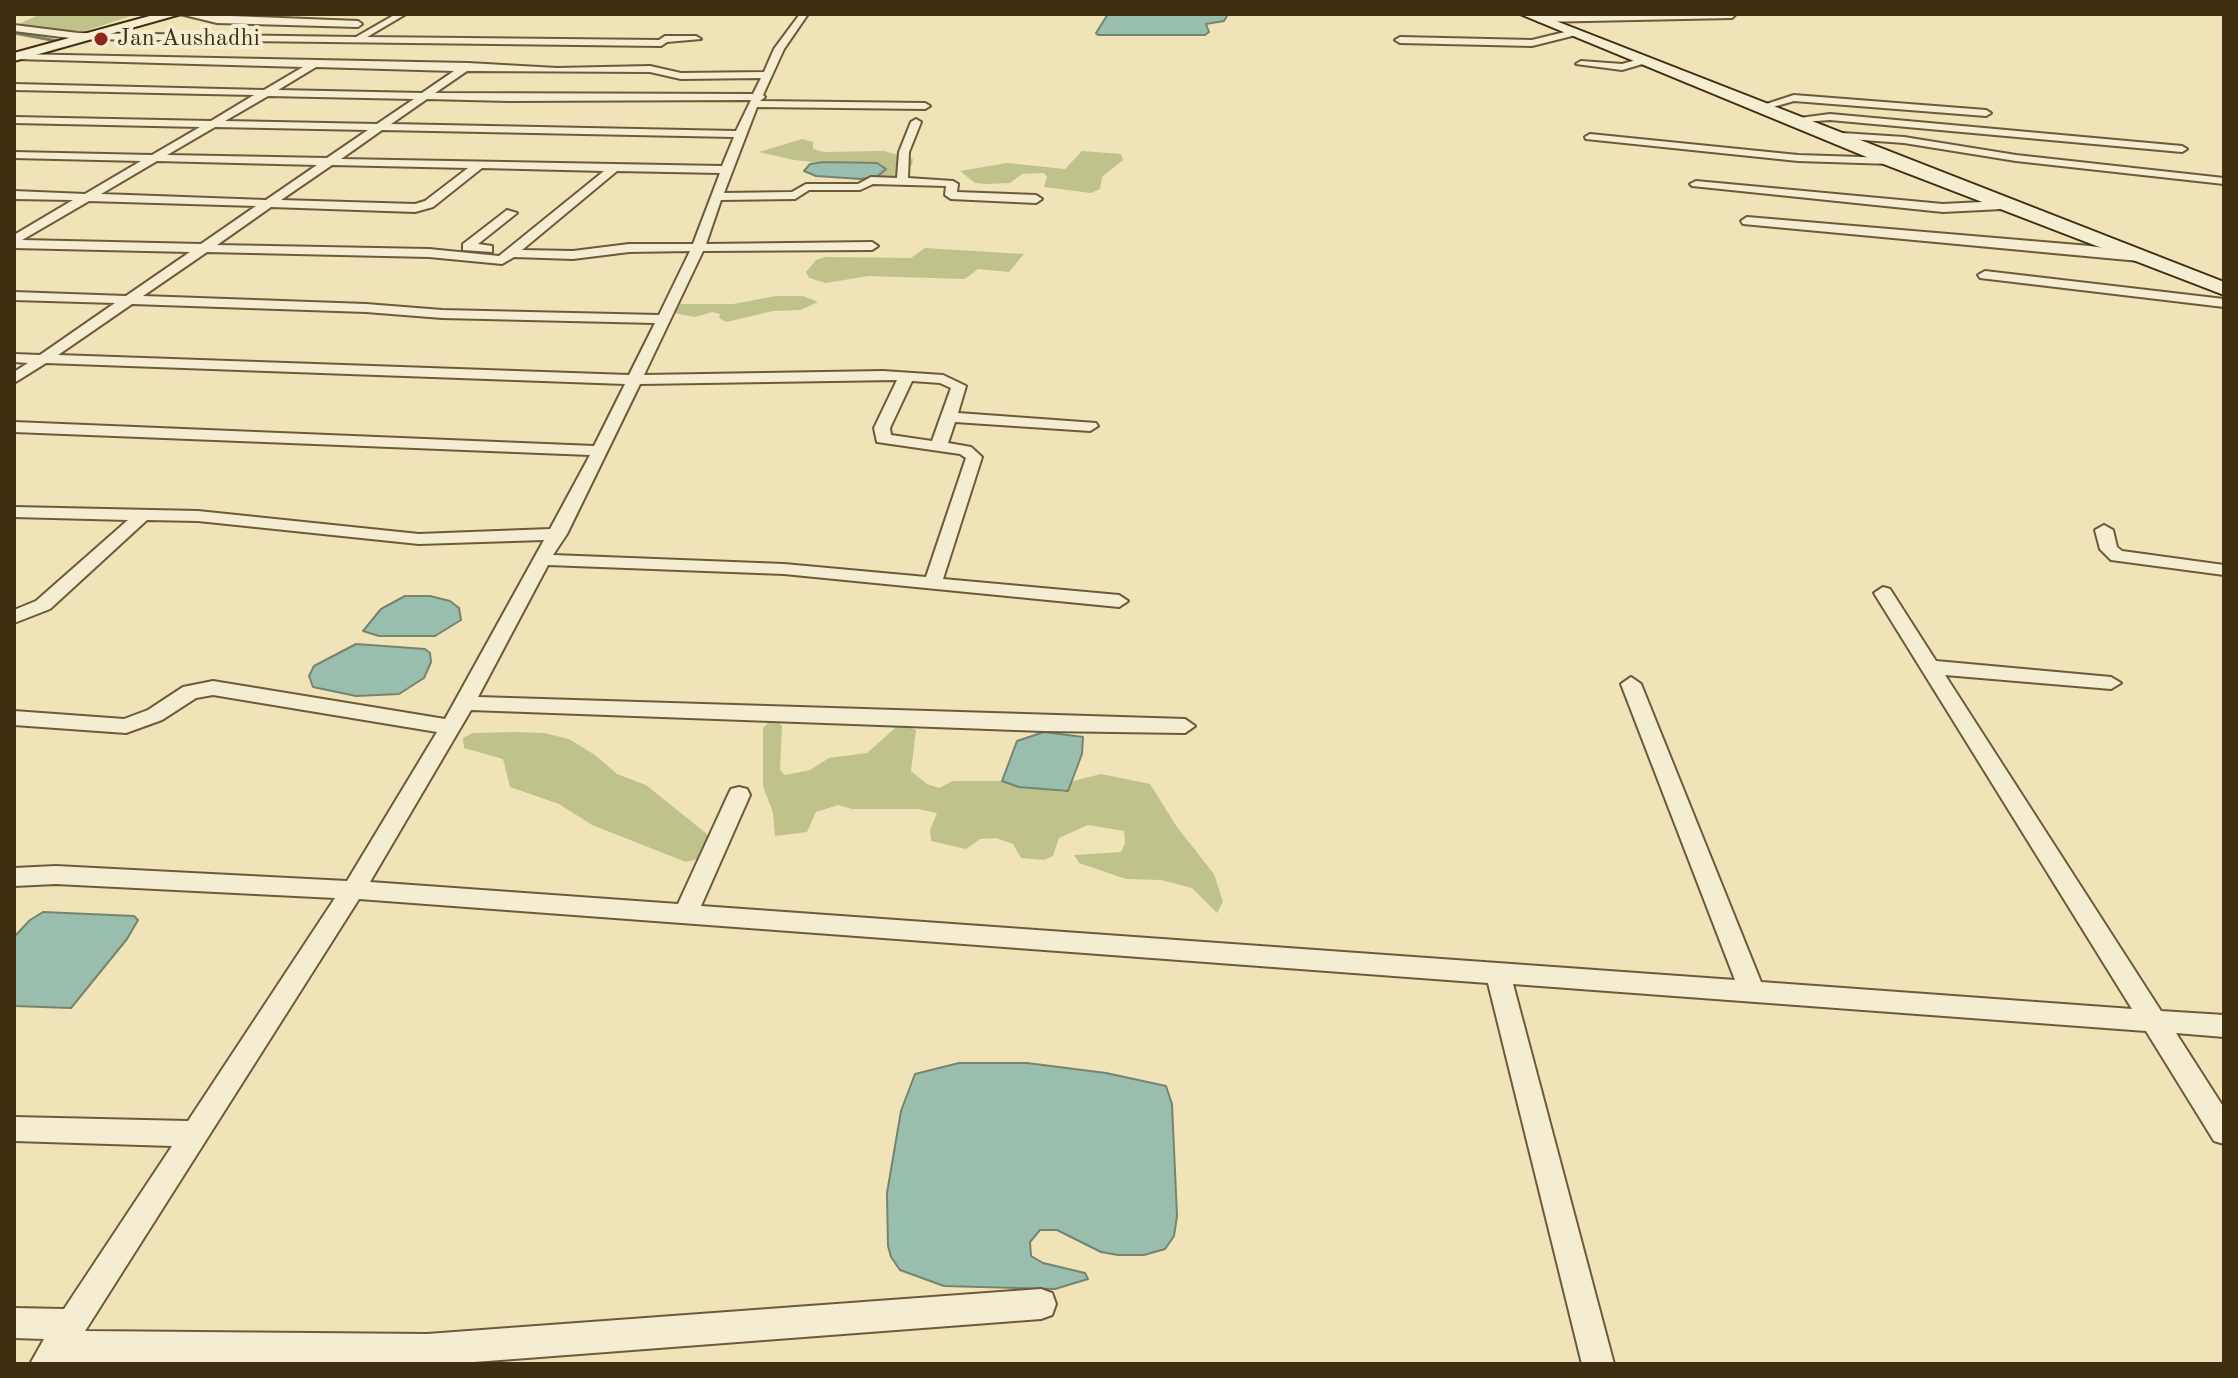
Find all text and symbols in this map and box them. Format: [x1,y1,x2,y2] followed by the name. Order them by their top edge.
[117,25,260,53] place label: Jan Aushadhi
[92,30,110,48] marker: Jan Aushadhi

